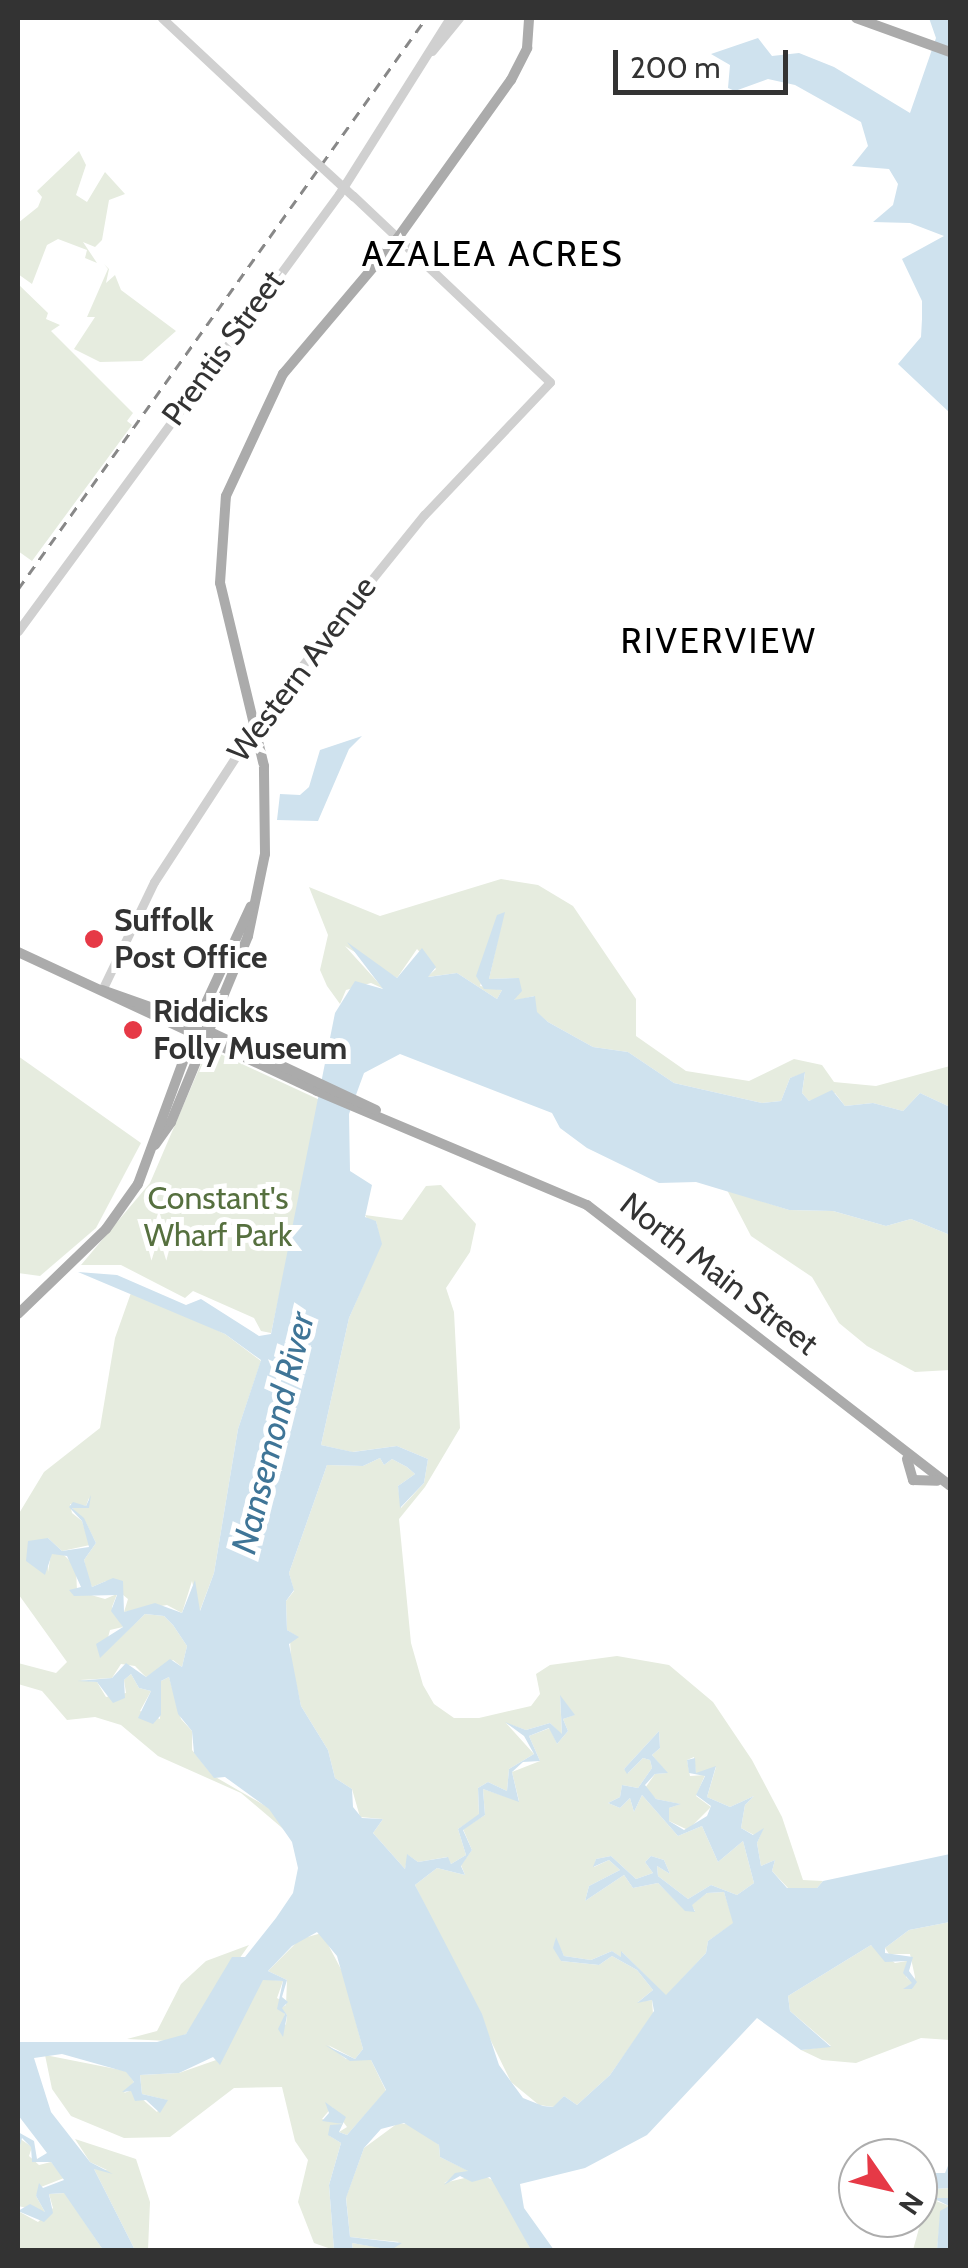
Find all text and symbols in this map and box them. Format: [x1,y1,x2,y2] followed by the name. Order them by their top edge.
[618,30,793,92] scale bar
[630,49,721,86] text: 200 m
[362,233,624,275] district label: AZALEA ACRES
[154,263,292,433] street label: Prentis Street
[220,569,384,769] street label: Western Avenue
[621,620,817,662] district label: RIVERVIEW
[114,902,268,977] place label: Suffolk Post Office
[83,928,105,950] marker: Suffolk Post Office
[153,993,347,1068] place label: Riddicks Folly Museum
[122,1019,144,1041] marker: Riddicks Folly Museum
[144,1180,292,1255] park label: Constant's Wharf Park
[612,1185,826,1363] street label: North Main Street
[223,1308,323,1558] water label: Nansemond River
[838,2138,938,2238] north arrow
[892,2186,931,2221] text: N

